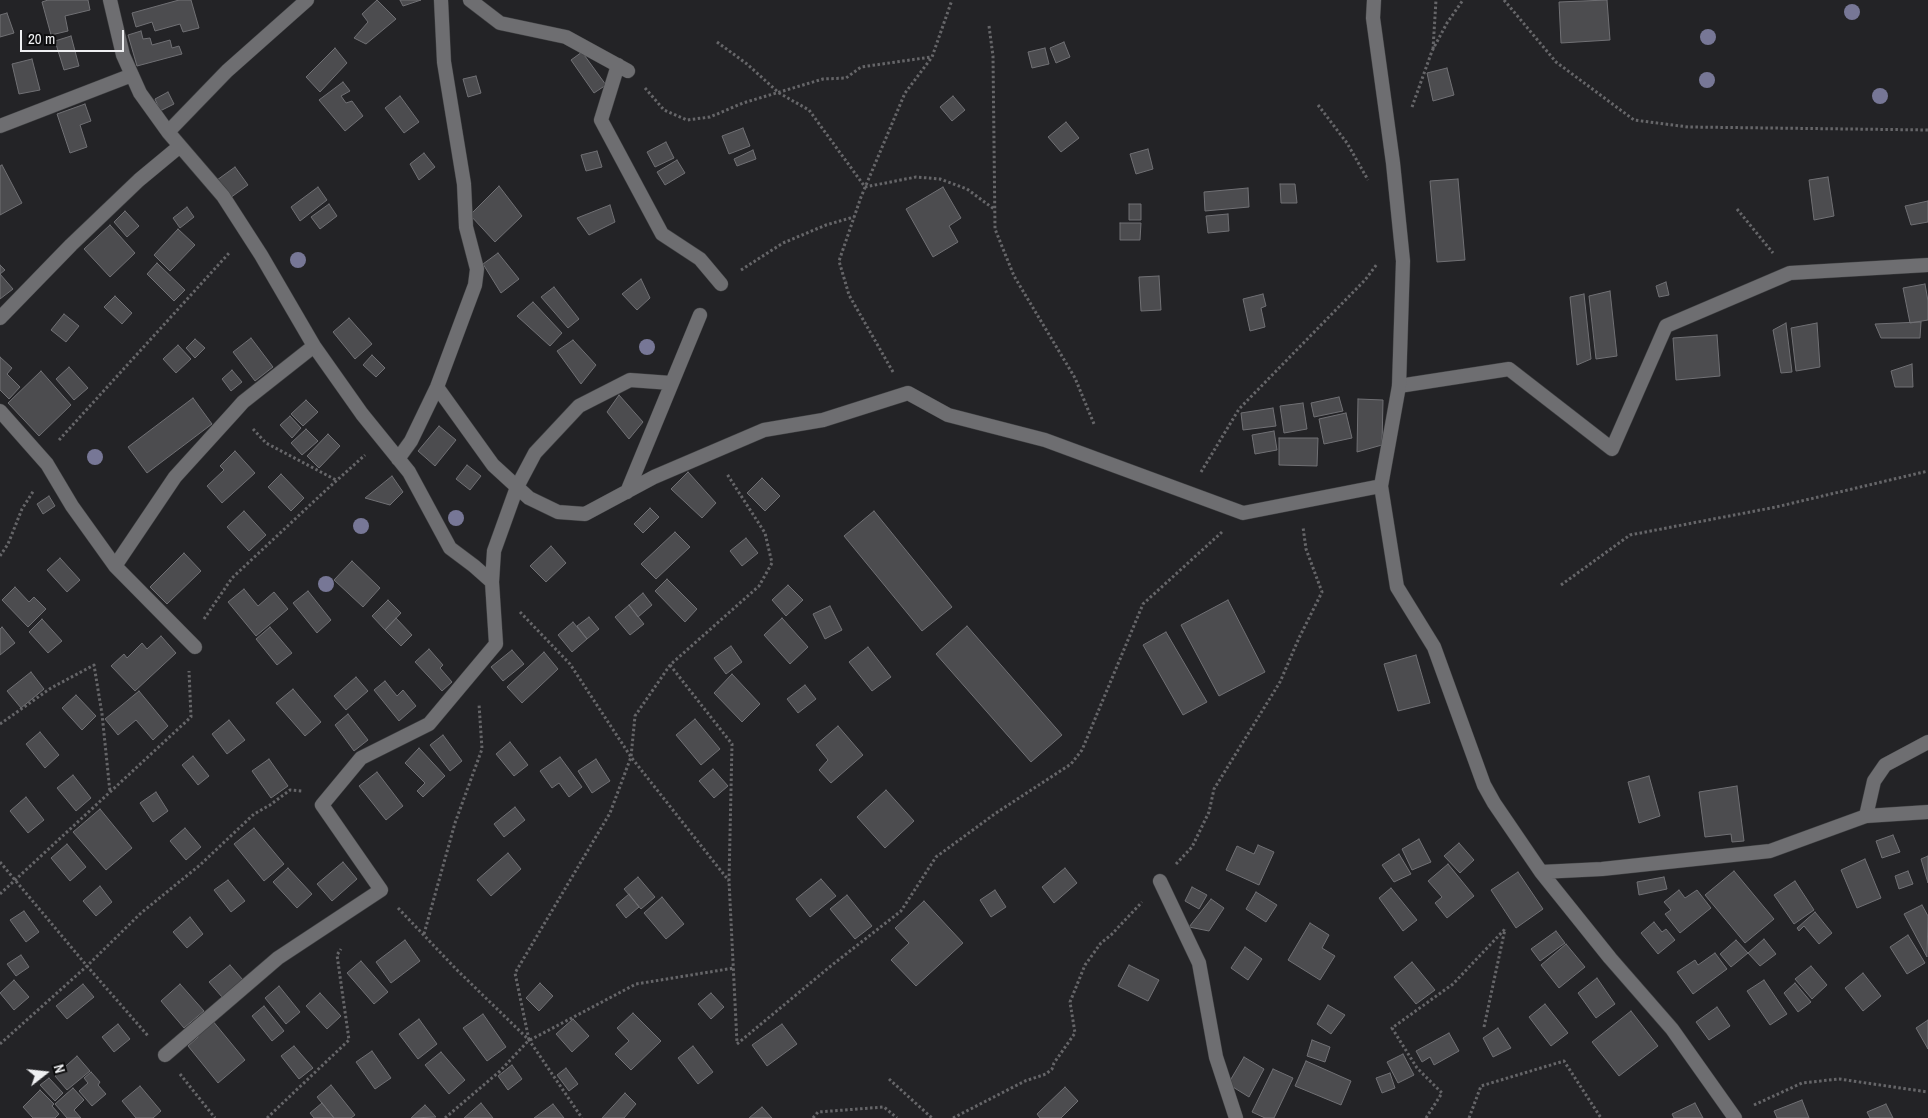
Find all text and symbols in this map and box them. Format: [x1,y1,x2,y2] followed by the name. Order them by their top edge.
[22,20,126,52] scale bar
[28,28,55,49] text: 20 m
[20,1048,70,1098] north arrow
[50,1062,69,1075] text: N

